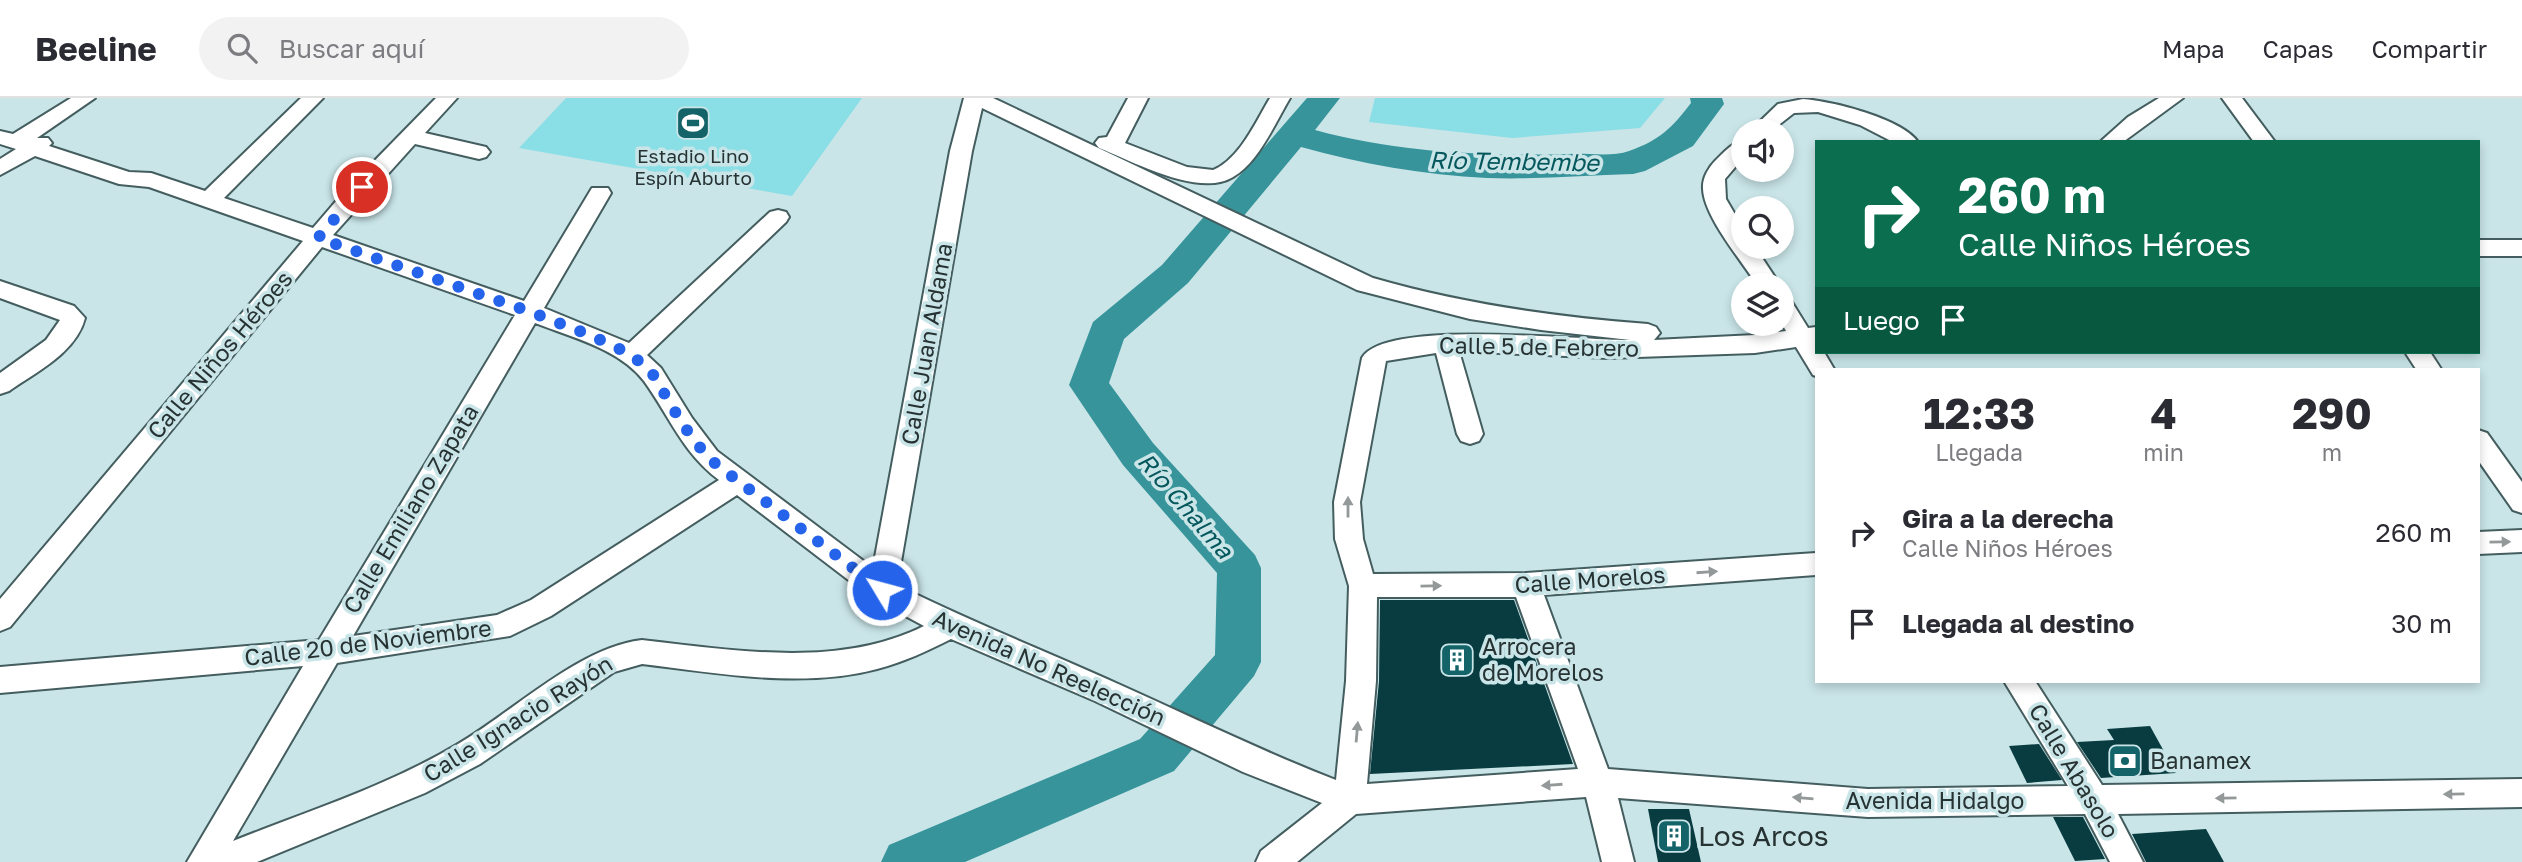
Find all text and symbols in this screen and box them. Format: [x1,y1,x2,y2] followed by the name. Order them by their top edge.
[199,17,689,80] search box
[35,29,157,68] text: Beeline
[223,29,261,67] icon: search
[279,33,425,64] text: Buscar aquí
[2162,34,2225,63] text: Mapa
[2263,34,2333,63] text: Capas
[2371,34,2487,63] text: Compartir
[674,104,712,142] sports icon: Estadio Lino Espín Aburto
[1731,119,1794,336] map controls
[1731,119,1794,182] button: sound
[634,144,752,189] place label: Estadio Lino Espín Aburto
[1429,145,1601,177] water label: Río Tembembe
[332,157,392,217] pin
[1958,165,2106,224] text: 260 m
[343,168,381,206] icon: arrive
[1843,168,1934,259] icon: right
[1731,196,1794,259] button: search
[1958,225,2251,263] text: Calle Niños Héroes
[894,241,958,447] street label: Calle Juan Aldama
[141,265,298,444] street label: Calle Niños Héroes
[1731,273,1794,336] button: layers
[1934,301,1972,339] icon: arrive
[1843,305,1920,336] text: Luego
[1439,330,1639,362] street label: Calle 5 de Febrero
[1923,388,2035,438] text: 12:33
[2151,388,2177,438] text: 4
[2292,388,2372,438] text: 290
[337,399,484,618] street label: Calle Emiliano Zapata
[1935,438,2023,466] text: Llegada
[2143,438,2184,466] text: min
[2322,438,2342,466] text: m
[1132,446,1241,565] water label: Río Chalma
[1342,496,1354,518] one-way arrow
[1902,503,2114,534] text: Gira a la derecha
[1843,514,1881,552] icon: right
[2376,517,2452,548] text: 260 m
[1902,534,2113,562] text: Calle Niños Héroes
[2489,536,2511,548] one-way arrow
[845,553,919,627] position arrow
[1514,560,1666,598] street label: Calle Morelos
[1696,566,1718,577] one-way arrow
[1420,580,1442,591] one-way arrow
[929,603,1170,731] street label: Avenida No Reelección
[1843,605,1881,643] icon: arrive
[1902,608,2134,639] text: Llegada al destino
[2391,608,2452,639] text: 30 m
[243,613,493,671] street label: Calle 20 de Noviembre
[1482,632,1604,686] place label: Arrocera de Morelos
[1438,641,1476,679] building icon: Arrocera de Morelos
[418,649,617,788] street label: Calle Ignacio Rayón
[2024,698,2126,843] street label: Calle Abasolo
[1351,721,1362,743] one-way arrow
[2106,742,2144,780] bank icon: Banamex
[2150,746,2252,774] place label: Banamex
[1541,780,1563,791] one-way arrow
[1846,786,2024,814] street label: Avenida Hidalgo
[2443,788,2465,800] one-way arrow
[1792,792,1814,803] one-way arrow
[2215,792,2237,804] one-way arrow
[1655,817,1693,855] building icon: Los Arcos
[1698,819,1829,852] place label: Los Arcos

